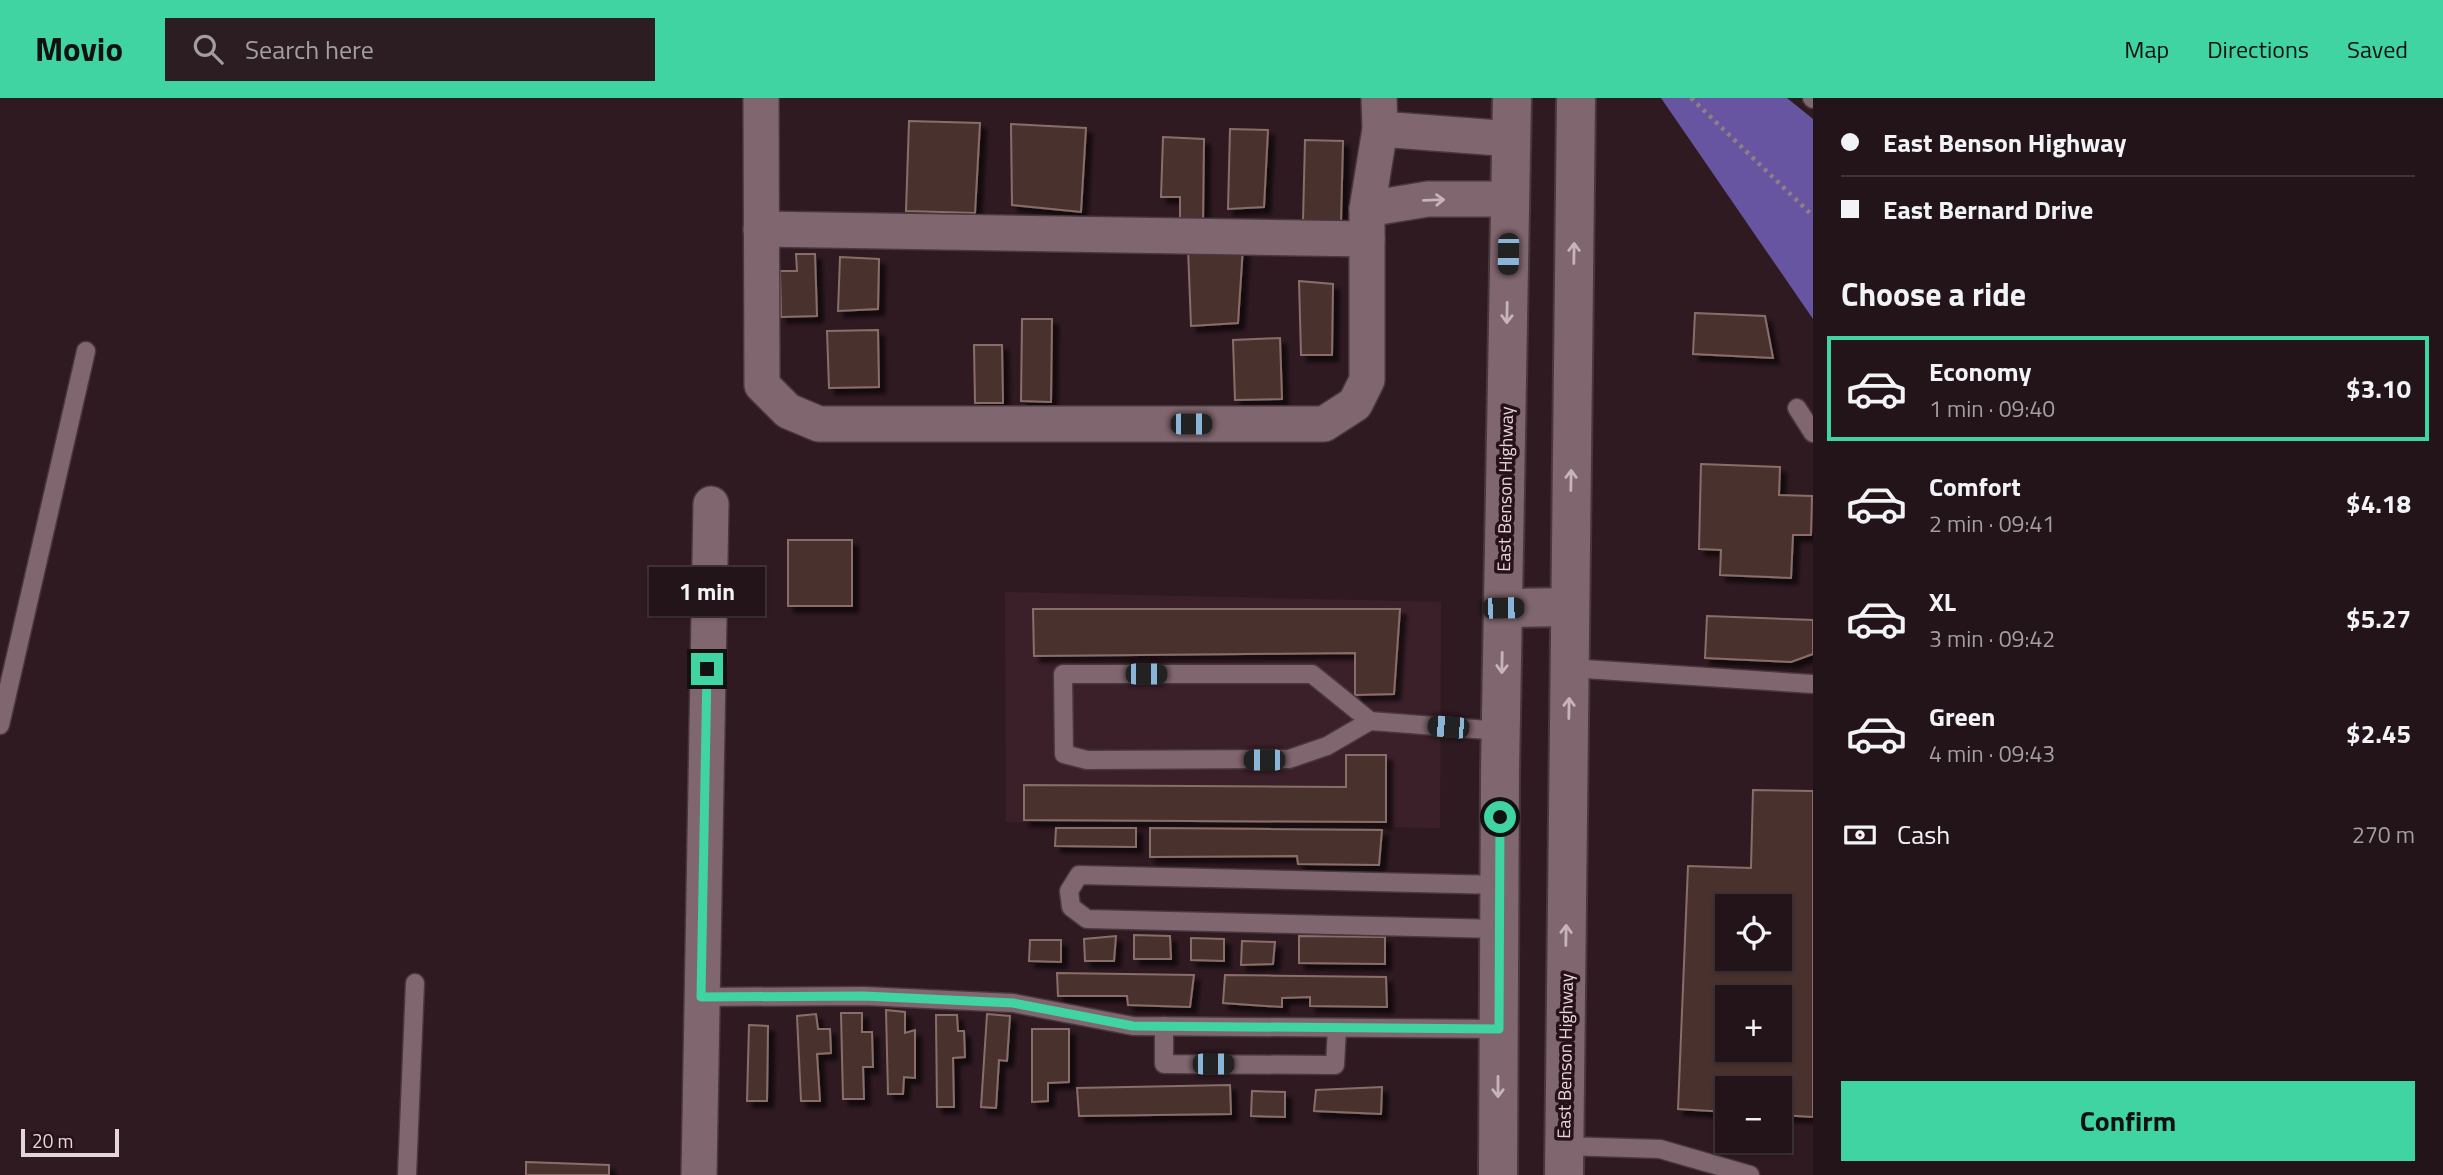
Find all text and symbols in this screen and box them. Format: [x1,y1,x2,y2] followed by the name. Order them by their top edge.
[165,18,655,81] search box
[35,24,123,74] text: Movio
[189,30,227,68] icon: search
[245,30,374,69] text: Search here
[2124,31,2169,67] text: Map
[2207,31,2309,67] text: Directions
[2347,31,2408,67] text: Saved
[1883,123,2126,162] text: East Benson Highway
[1883,190,2093,229] text: East Bernard Drive
[1423,193,1446,206] one-way arrow
[1498,233,1519,275] car
[1567,242,1581,265] one-way arrow
[1841,270,2026,318] text: Choose a ride
[1500,301,1514,324] one-way arrow
[1929,352,2031,391] text: Economy
[1845,357,1908,420] icon: car
[2346,369,2411,408] text: $3.10
[1929,391,2055,426] text: 1 min · 09:40
[1490,406,1520,572] street label: East Benson Highway
[1171,414,1213,435] car
[1929,467,2021,506] text: Comfort
[1564,469,1578,492] one-way arrow
[1845,472,1908,535] icon: car
[2346,484,2411,523] text: $4.18
[1929,506,2055,541] text: 2 min · 09:41
[649,568,765,616] callout: 1 min
[679,574,735,609] text: 1 min
[1929,582,1956,621] text: XL
[1845,587,1908,650] icon: car
[1482,597,1525,619] car
[2346,599,2411,638] text: $5.27
[1929,621,2055,656] text: 3 min · 09:42
[1495,651,1509,674] one-way arrow
[691,653,723,685] route end
[1126,664,1168,685] car
[1562,697,1576,720] one-way arrow
[1929,697,1995,736] text: Green
[1845,702,1908,765] icon: car
[2346,714,2411,753] text: $2.45
[1427,715,1470,739] car
[1929,736,2055,771] text: 4 min · 09:43
[1244,750,1286,771] car
[1484,801,1516,833] route start
[1897,815,1950,854] text: Cash
[1841,816,1879,854] icon: cash
[2352,817,2415,852] text: 270 m
[1715,894,1792,1153] map controls
[1715,894,1792,971] button: locate
[1559,924,1573,947] one-way arrow
[1550,973,1580,1139] street label: East Benson Highway
[1715,985,1792,1062] button: +
[1193,1054,1235,1075] car
[1491,1075,1505,1098] one-way arrow
[1715,1076,1792,1153] button: −
[1841,1081,2415,1161] button: Confirm
[21,1126,119,1158] scale bar
[32,1126,73,1155] text: 20 m

